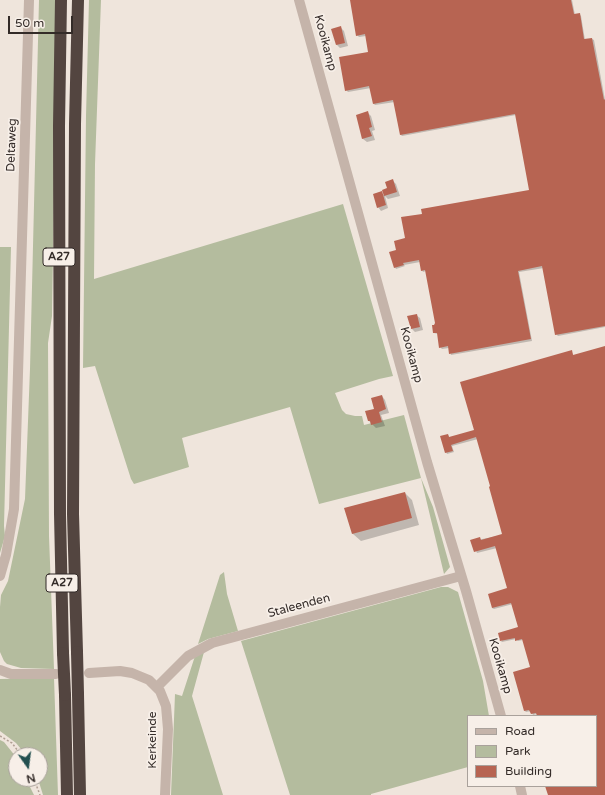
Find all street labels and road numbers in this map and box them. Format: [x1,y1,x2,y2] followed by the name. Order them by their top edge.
[311,13,339,73] street label: Kooikamp
[4,118,20,172] street label: Deltaweg
[43,248,75,266] road number: A27
[397,325,425,385] street label: Kooikamp
[46,574,78,592] road number: A27
[266,591,332,621] street label: Staleenden
[485,636,515,696] street label: Kooikamp
[146,711,160,769] street label: Kerkeinde

